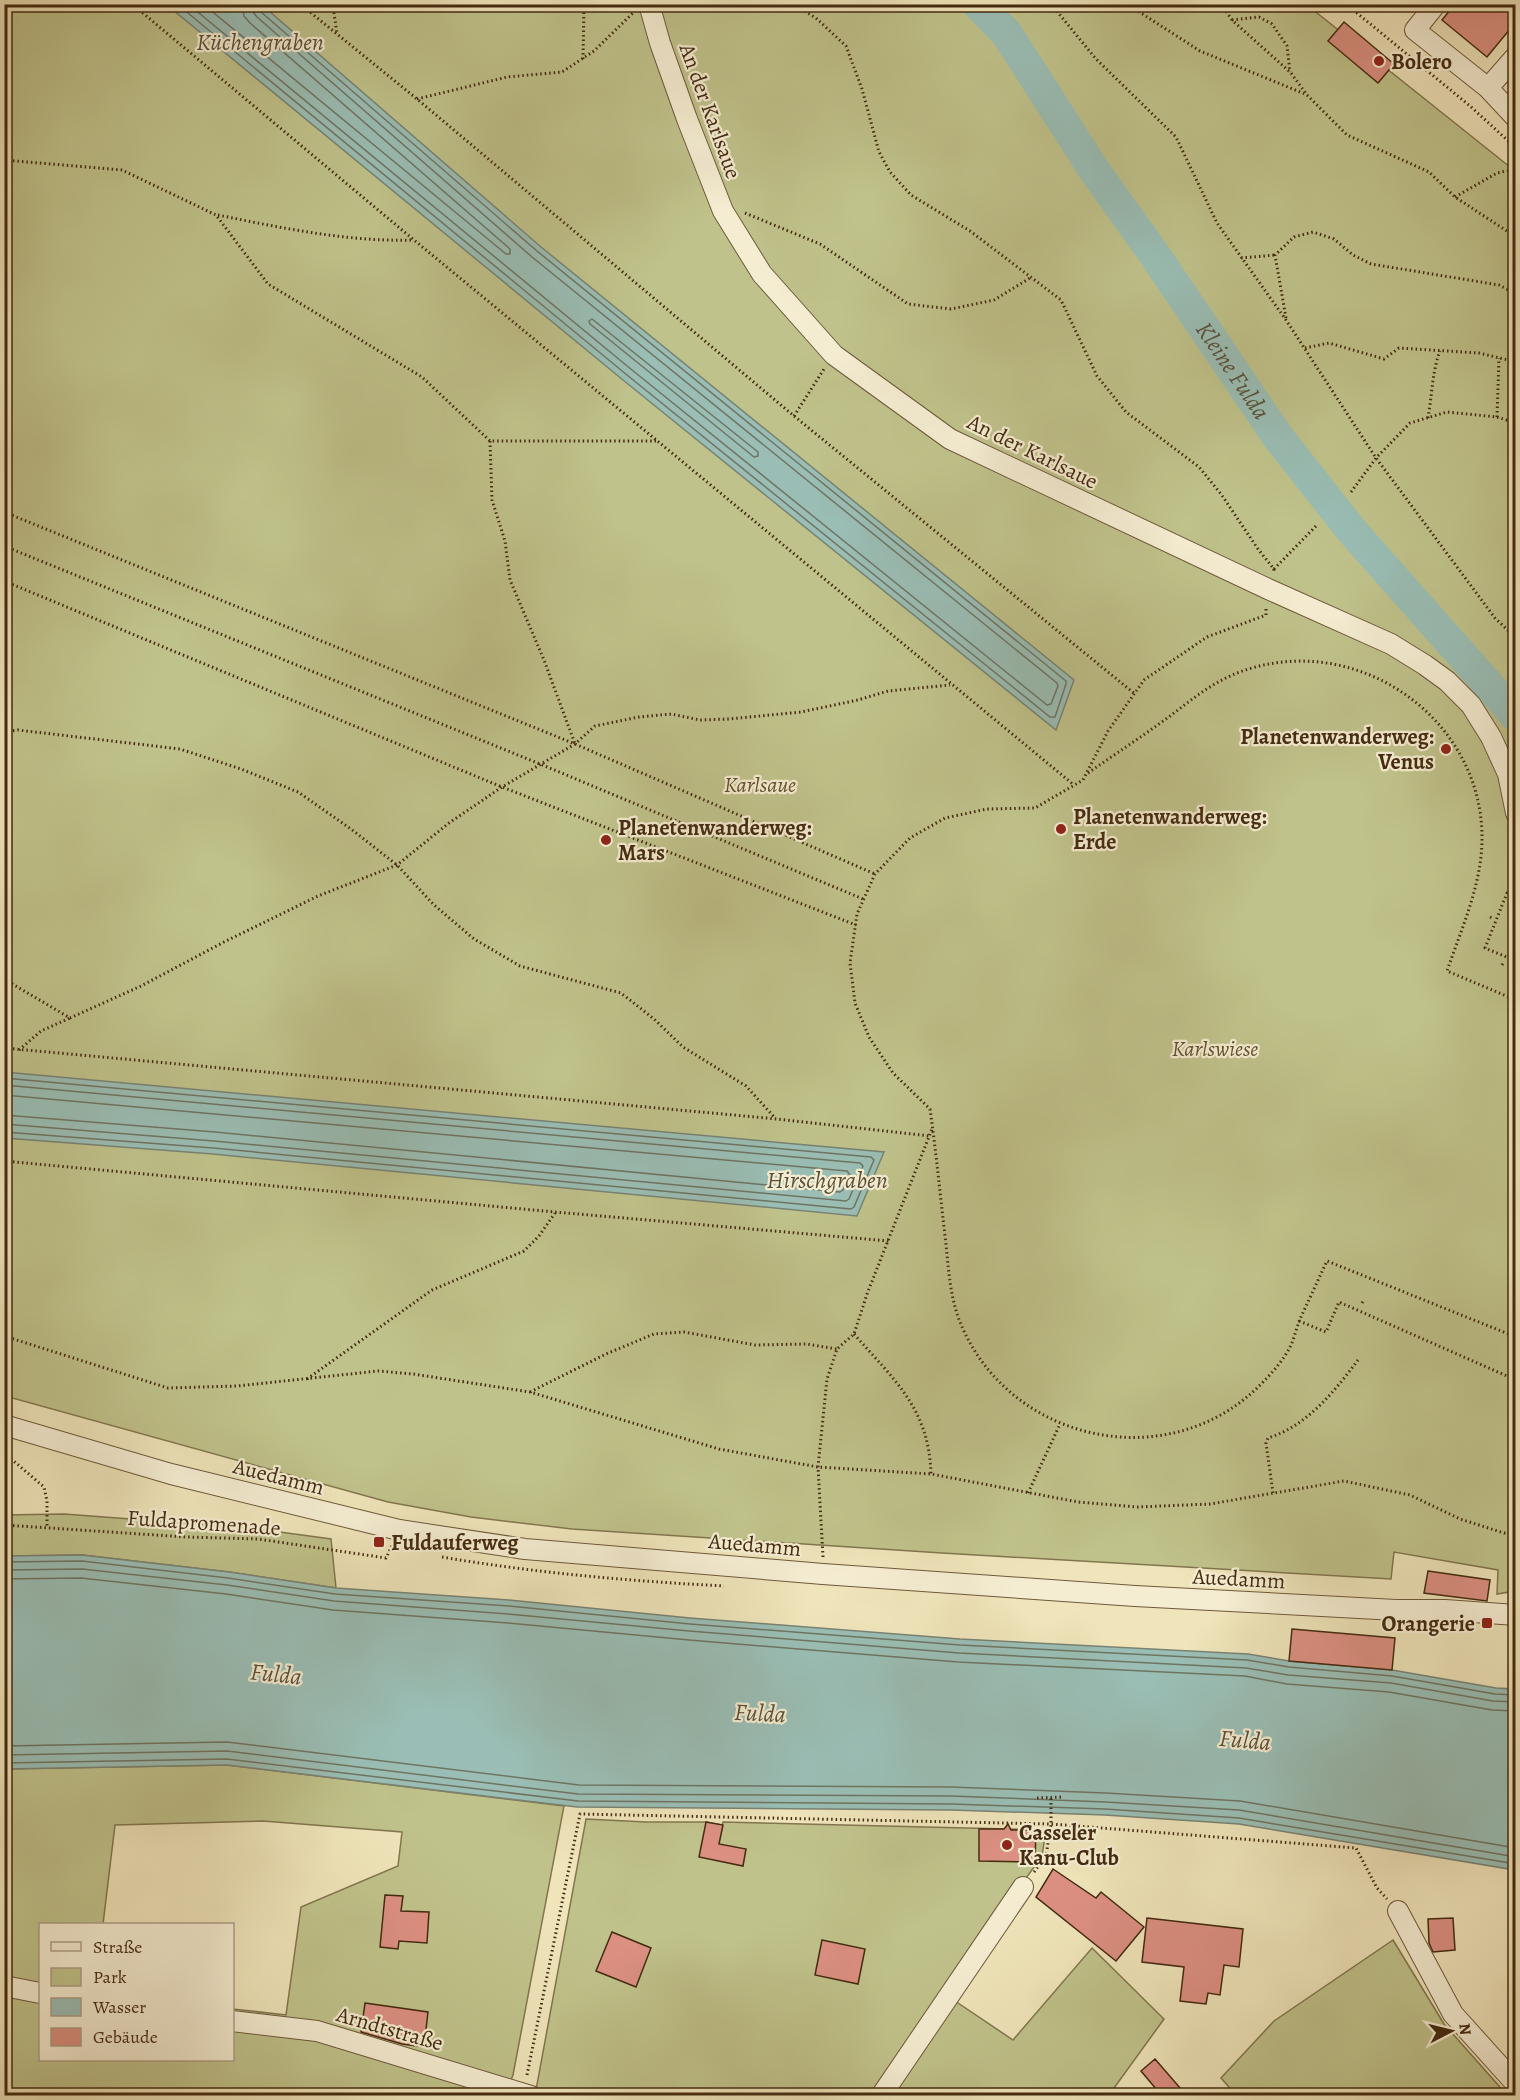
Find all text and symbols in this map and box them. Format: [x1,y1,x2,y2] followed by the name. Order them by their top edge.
[196,26,324,58] water label: Küchengraben
[671,39,748,183] street label: An der Karlsaue
[1391,47,1452,77] place label: Bolero
[1372,54,1386,68] marker: Bolero
[1188,315,1277,426] water label: Kleine Fulda
[961,407,1103,496] street label: An der Karlsaue
[1240,722,1434,777] place label: Planetenwanderweg: Venus
[1439,742,1453,756] marker: Planetenwanderweg: Venus
[724,770,796,800] park label: Karlsaue
[1073,802,1267,857] place label: Planetenwanderweg: Erde
[618,813,812,868] place label: Planetenwanderweg: Mars
[1054,822,1068,836] marker: Planetenwanderweg: Erde
[599,833,613,847] marker: Planetenwanderweg: Mars
[1172,1034,1258,1064] park label: Karlswiese
[766,1164,888,1196] water label: Hirschgraben
[229,1451,327,1503] street label: Auedamm
[126,1503,282,1543] street label: Fuldapromenade
[706,1526,802,1564] street label: Auedamm
[391,1528,519,1558] place label: Fuldauferweg
[372,1535,386,1549] marker: Fuldauferweg
[1191,1562,1286,1596] street label: Auedamm
[1382,1609,1475,1639] place label: Orangerie
[1480,1616,1494,1630] marker: Orangerie
[249,1655,303,1693] water label: Fulda
[733,1696,787,1730] water label: Fulda
[1218,1722,1272,1758] water label: Fulda
[1019,1818,1119,1873] place label: Casseler Kanu-Club
[1000,1838,1014,1852] marker: Casseler Kanu-Club
[39,1923,234,2061] legend
[93,1935,142,1959] text: Straße
[93,1965,127,1989] text: Park
[92,1995,146,2019] text: Wasser
[332,1999,446,2058] street label: Arndtstraße
[1421,2001,1481,2061] north arrow
[1453,2022,1477,2037] text: N
[93,2025,158,2049] text: Gebäude

